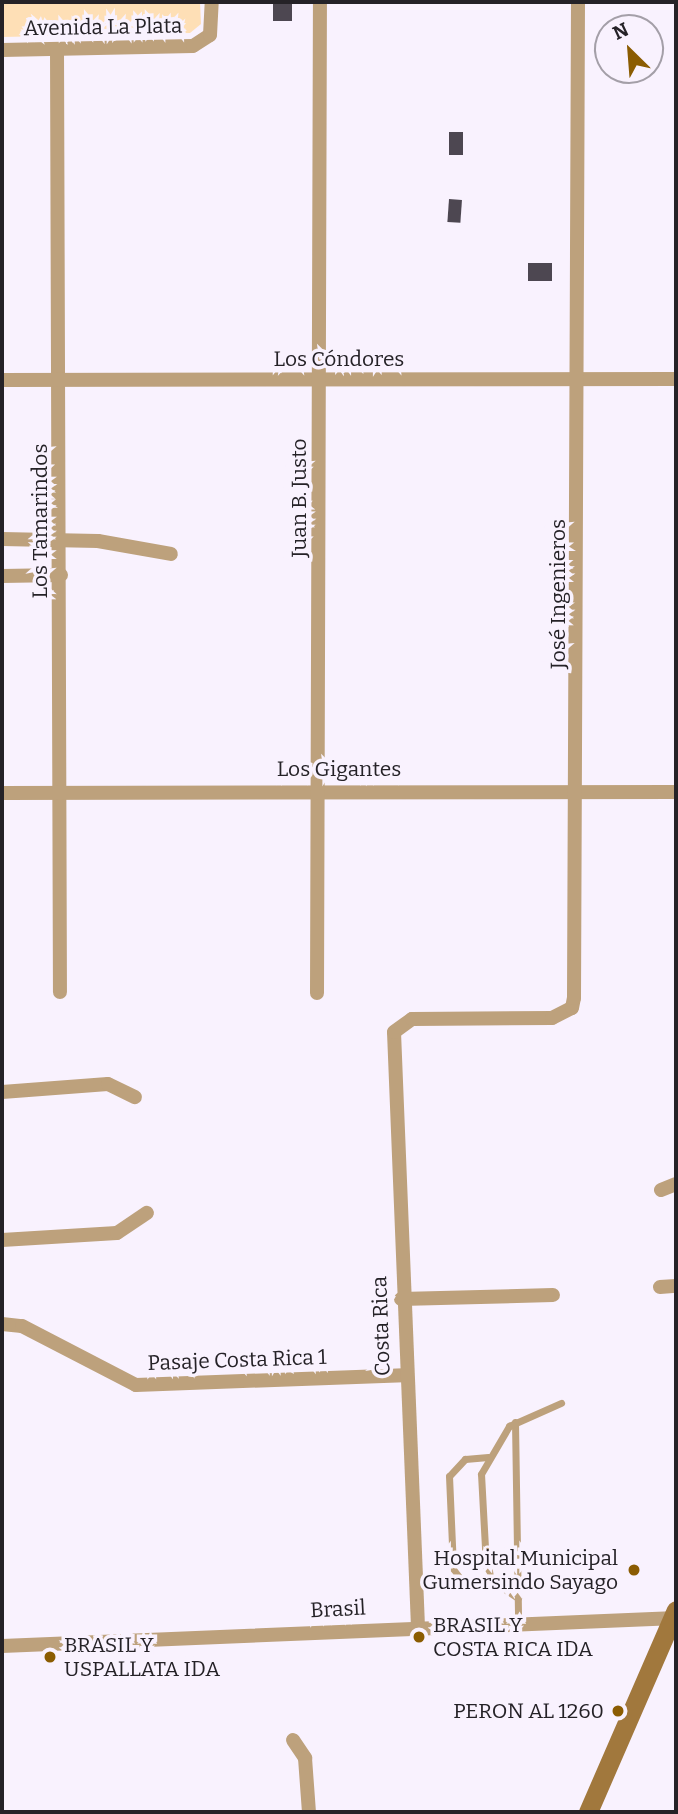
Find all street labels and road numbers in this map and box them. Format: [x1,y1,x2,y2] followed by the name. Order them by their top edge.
[23,13,183,41] street label: Avenida La Plata
[274,346,404,372] street label: Los Cóndores
[286,438,312,558] street label: Juan B. Justo
[27,444,53,598] street label: Los Tamarindos
[545,519,571,669] street label: José Ingenieros
[277,756,401,782] street label: Los Gigantes
[367,1276,395,1376] street label: Costa Rica
[147,1344,327,1376] street label: Pasaje Costa Rica 1
[310,1595,366,1623] street label: Brasil

